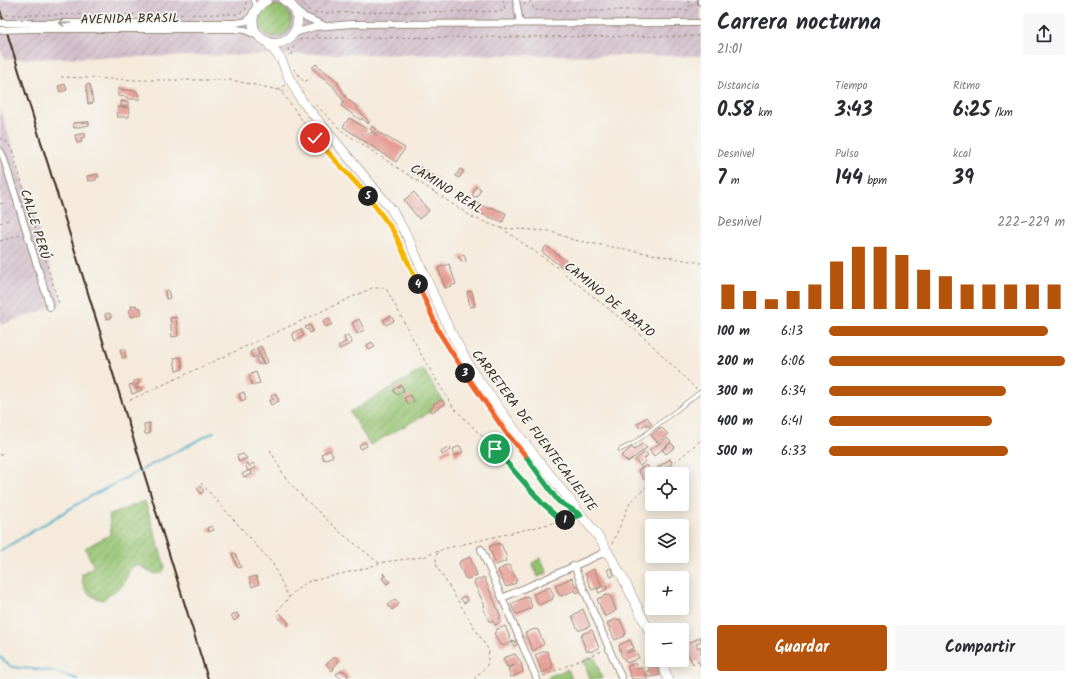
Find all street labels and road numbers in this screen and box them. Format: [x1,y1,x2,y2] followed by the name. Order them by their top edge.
[81,8,179,31] street label: AVENIDA BRASIL
[406,159,487,220] street label: CAMINO REAL
[14,187,55,263] street label: CALLE PERÚ
[559,257,659,343] street label: CAMINO DE ABAJO
[466,345,602,517] street label: CARRETERA DE FUENTECALIENTE

